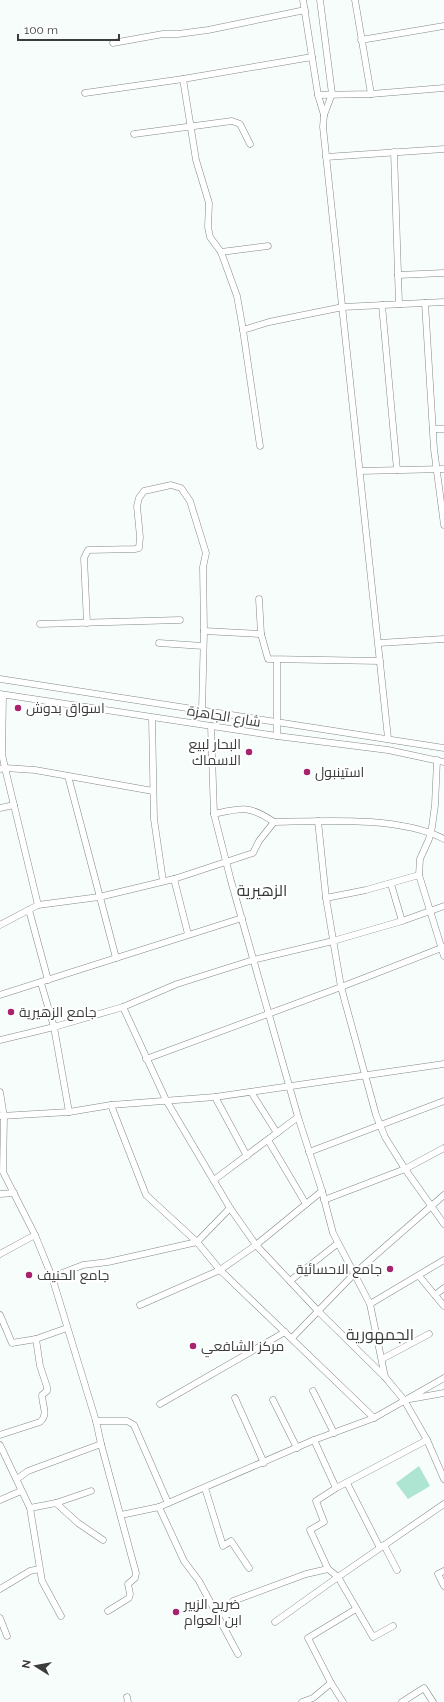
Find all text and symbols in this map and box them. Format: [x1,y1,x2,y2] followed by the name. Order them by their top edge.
[18,16,119,42] scale bar
[24,23,58,37] text: 100 m
[26,700,105,717] place label: اسواق بدوش
[186,702,262,731] street label: شارع الجاهزة
[13,703,23,713] marker: اسواق بدوش
[189,736,241,768] place label: البحار لبيع الاسماك
[244,747,254,757] marker: البحار لبيع الاسماك
[315,764,364,781] place label: استينبول
[302,767,312,777] marker: استينبول
[237,881,287,900] district label: الزهيرية
[19,1004,97,1021] place label: جامع الزهيرية
[6,1007,16,1017] marker: جامع الزهيرية
[296,1261,382,1278] place label: جامع الاحسائية
[385,1264,395,1274] marker: جامع الاحسائية
[37,1267,109,1284] place label: جامع الحنيف
[24,1270,34,1280] marker: جامع الحنيف
[346,1325,414,1345] district label: الجمهورية
[201,1338,284,1358] place label: مركز الشافعي
[188,1341,198,1351] marker: مركز الشافعي
[183,1596,242,1630] place label: ضريح الزبير ابن العوام
[171,1607,181,1617] marker: ضريح الزبير ابن العوام
[16,1646,56,1686] north arrow
[19,1659,34,1670] text: N

